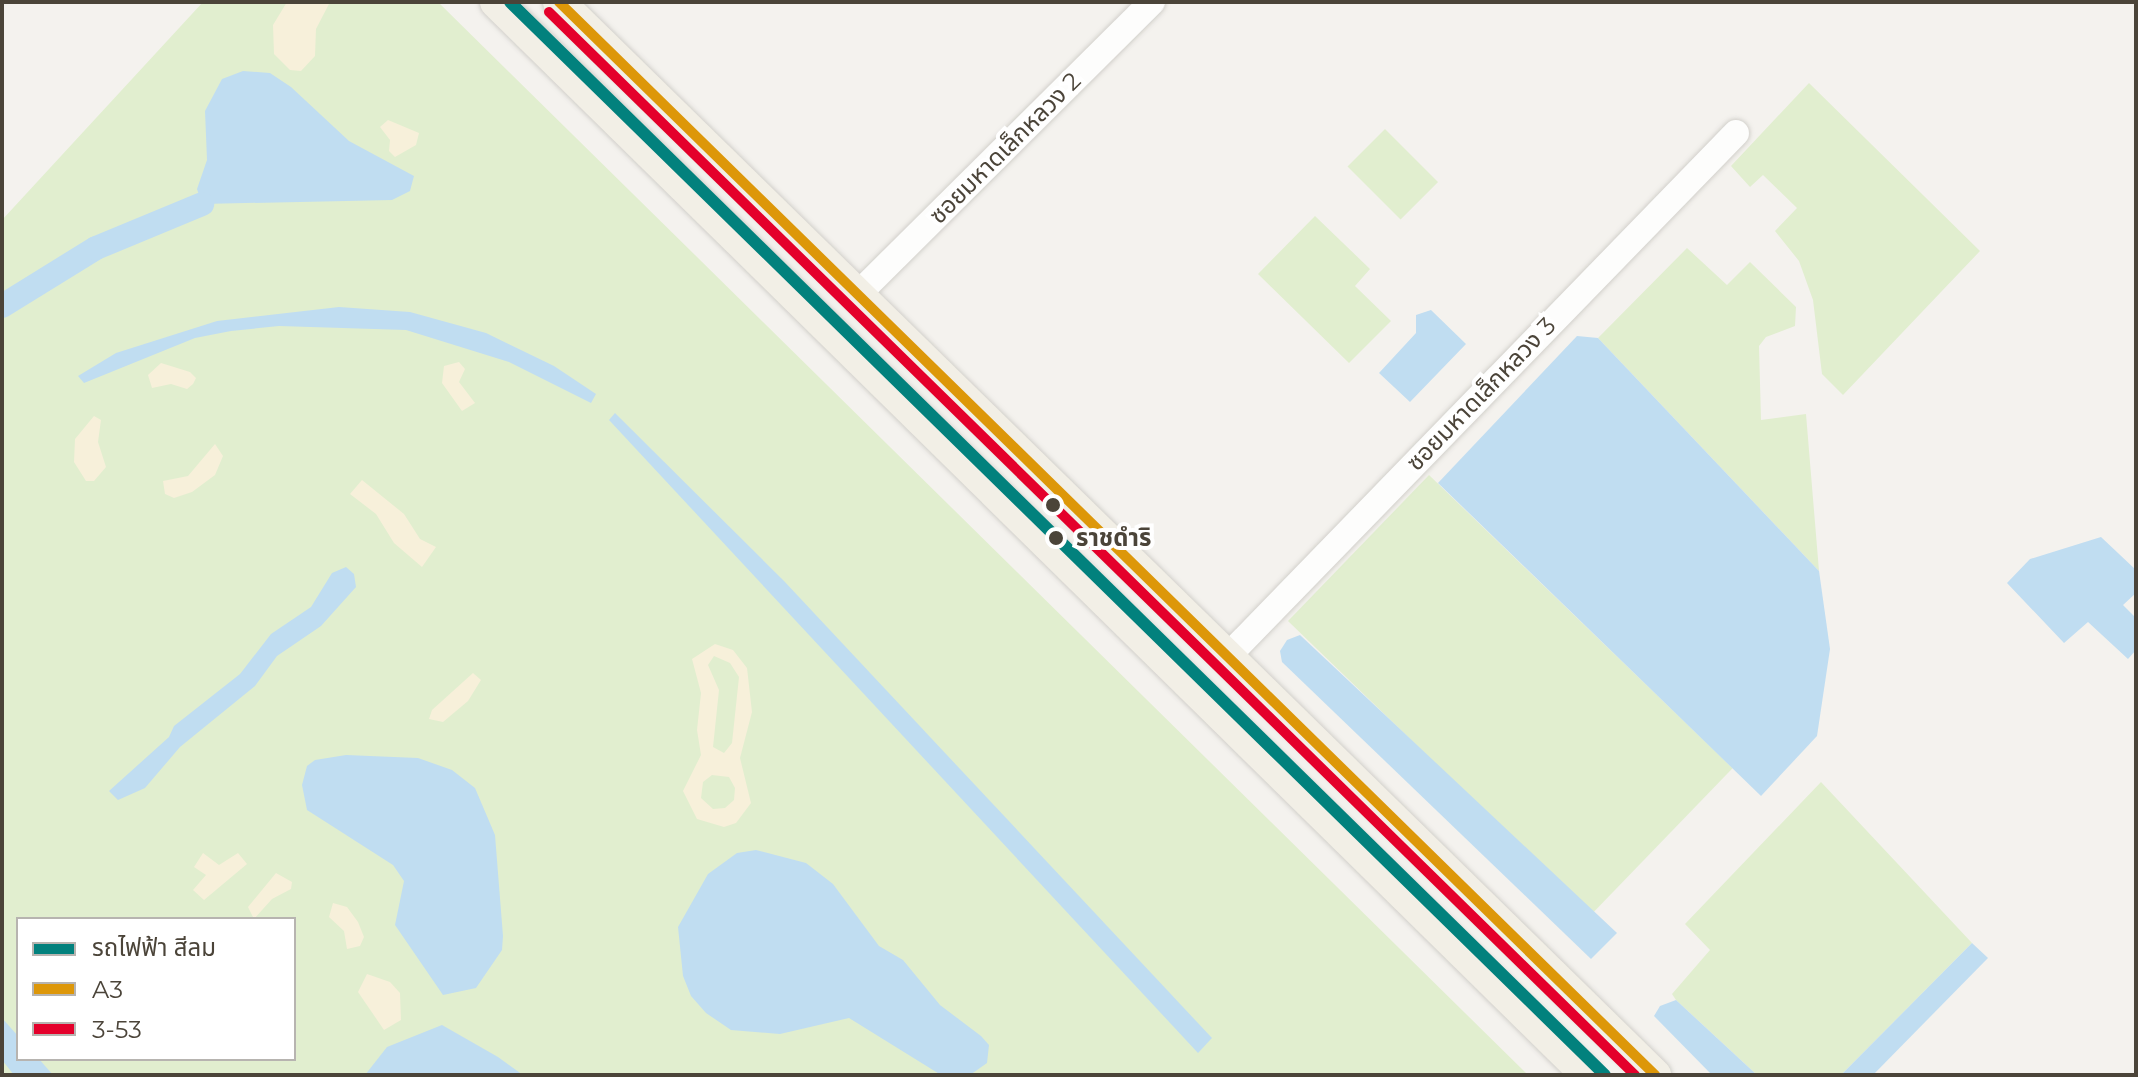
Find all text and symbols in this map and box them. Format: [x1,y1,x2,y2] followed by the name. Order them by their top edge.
[923,66,1087,230] street label: ซอยมหาดเล็กหลวง 2
[1400,311,1562,477] street label: ซอยมหาดเล็กหลวง 3
[1045,497,1061,513] unlabelled marker
[1076,524,1151,552] place label: ราชดำริ
[1043,525,1069,551] marker: ราชดำริ
[16,917,296,1061] legend
[92,933,216,962] text: รถไฟฟ้า สีลม
[92,975,123,1004] text: A3
[92,1015,142,1044] text: 3-53

